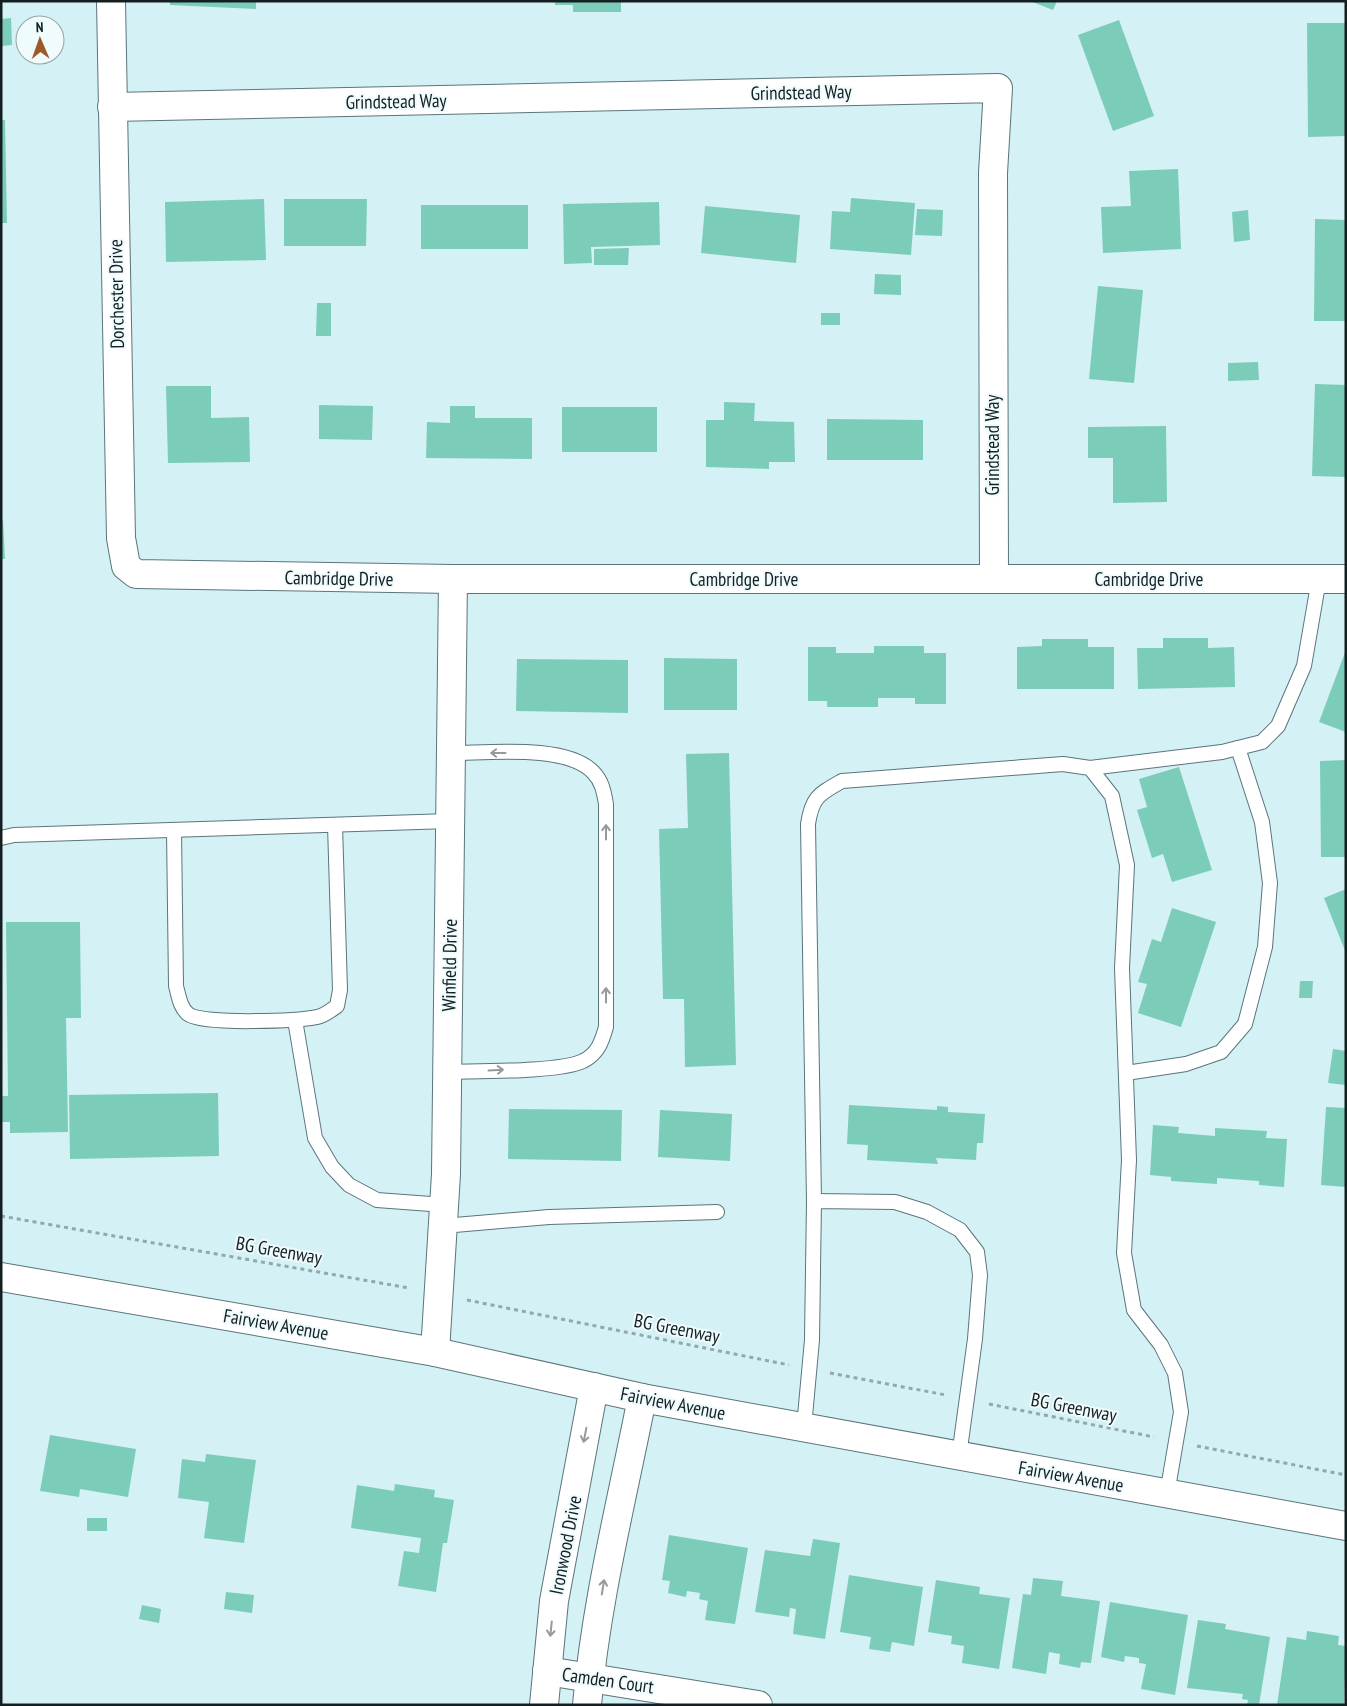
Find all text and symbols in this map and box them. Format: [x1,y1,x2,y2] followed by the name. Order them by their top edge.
[15,15,65,65] north arrow
[35,18,44,36] text: N
[750,79,853,105] street label: Grindstead Way
[345,88,448,114] street label: Grindstead Way
[103,239,129,349] street label: Dorchester Drive
[980,394,1004,496] street label: Grindstead Way
[284,565,394,591] street label: Cambridge Drive
[690,567,799,591] street label: Cambridge Drive
[1095,567,1204,591] street label: Cambridge Drive
[491,748,507,758] one-way arrow
[601,824,611,840] one-way arrow
[436,918,462,1011] street label: Winfield Drive
[601,987,611,1003] one-way arrow
[488,1065,504,1074] one-way arrow
[234,1231,325,1269] street label: BG Greenway
[222,1303,331,1345] street label: Fairview Avenue
[632,1308,723,1348] street label: BG Greenway
[618,1381,728,1425] street label: Fairview Avenue
[1029,1387,1120,1427] street label: BG Greenway
[580,1427,590,1443] one-way arrow
[1017,1455,1126,1497] street label: Fairview Avenue
[544,1493,586,1597] street label: Ironwood Drive
[598,1579,608,1595] one-way arrow
[546,1621,556,1637] one-way arrow
[561,1662,656,1698] street label: Camden Court

